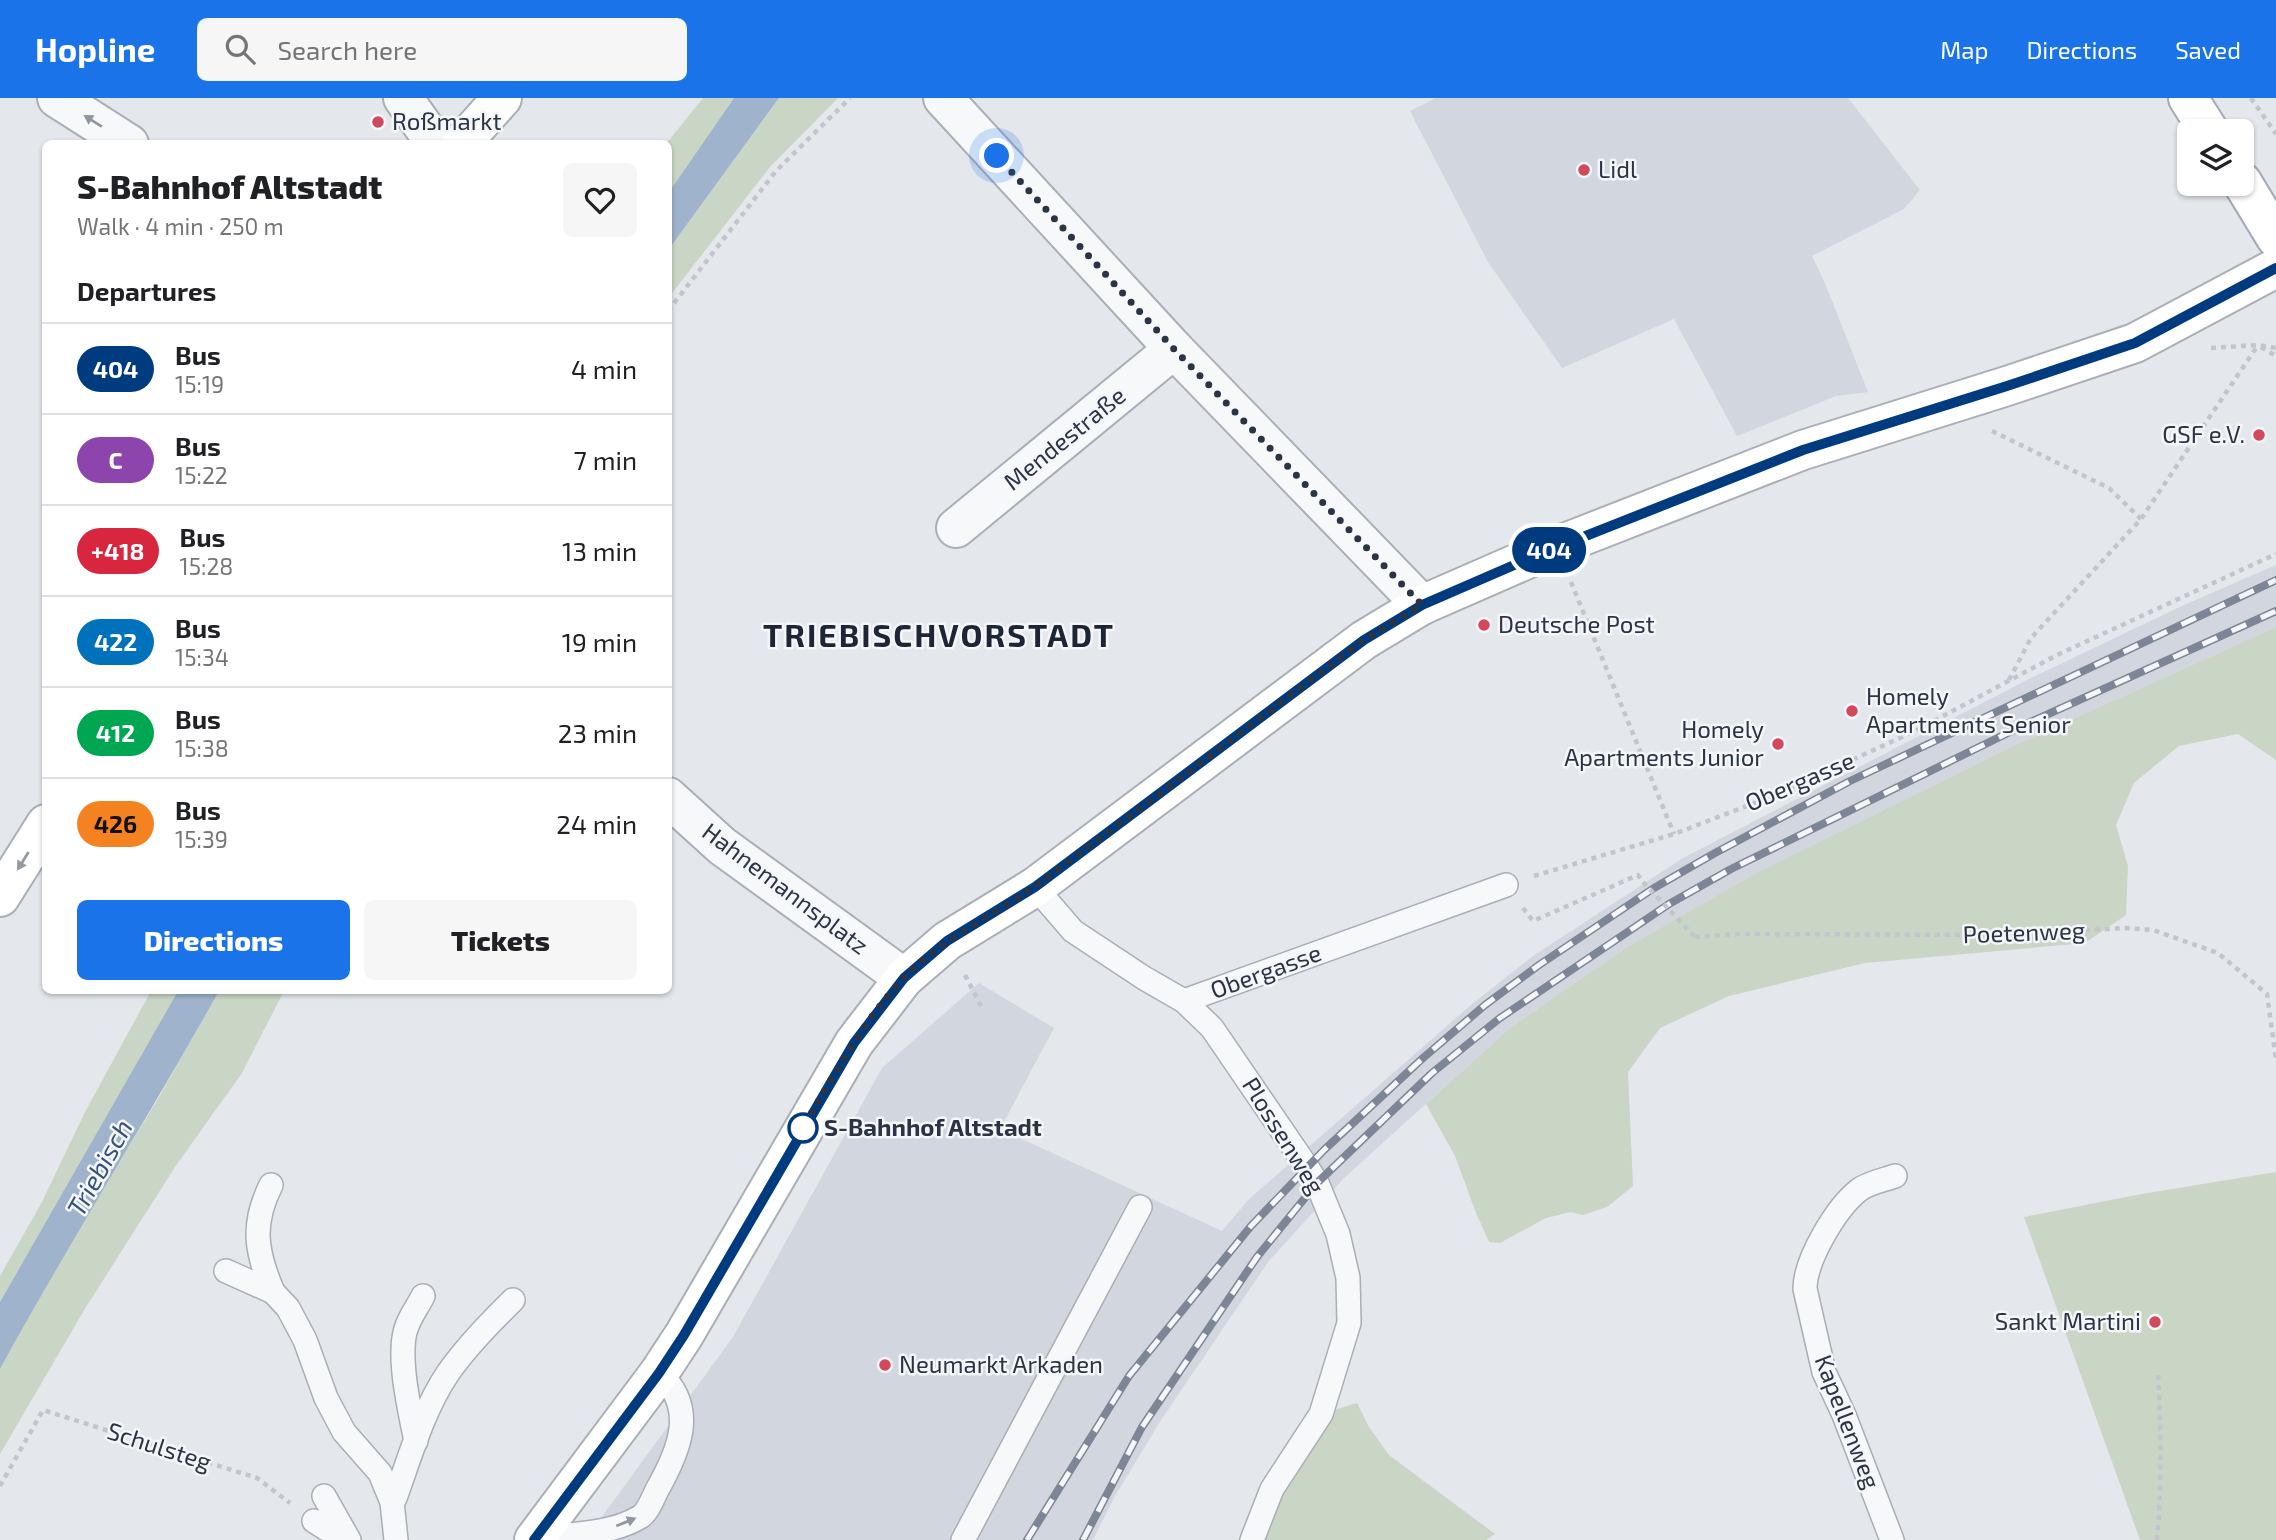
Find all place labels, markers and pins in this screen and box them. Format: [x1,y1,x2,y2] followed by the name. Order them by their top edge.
[392,106,502,135] place label: Roßmarkt
[370,114,386,130] marker: Roßmarkt
[1598,154,1637,183] place label: Lidl
[1576,162,1592,178] marker: Lidl
[2162,419,2245,448] place label: GSF e.V.
[2251,427,2267,443] marker: GSF e.V.
[1498,609,1655,638] place label: Deutsche Post
[1476,617,1492,633] marker: Deutsche Post
[1866,681,2071,738] place label: Homely Apartments Senior
[1844,703,1860,719] marker: Homely Apartments Senior
[1564,714,1764,771] place label: Homely Apartments Junior
[1770,736,1786,752] marker: Homely Apartments Junior
[824,1112,1042,1141] place label: S-Bahnhof Altstadt
[788,1113,818,1143] marker: S-Bahnhof Altstadt
[1995,1306,2141,1335] place label: Sankt Martini
[2147,1314,2163,1330] marker: Sankt Martini
[899,1349,1103,1378] place label: Neumarkt Arkaden
[877,1357,893,1373] marker: Neumarkt Arkaden

